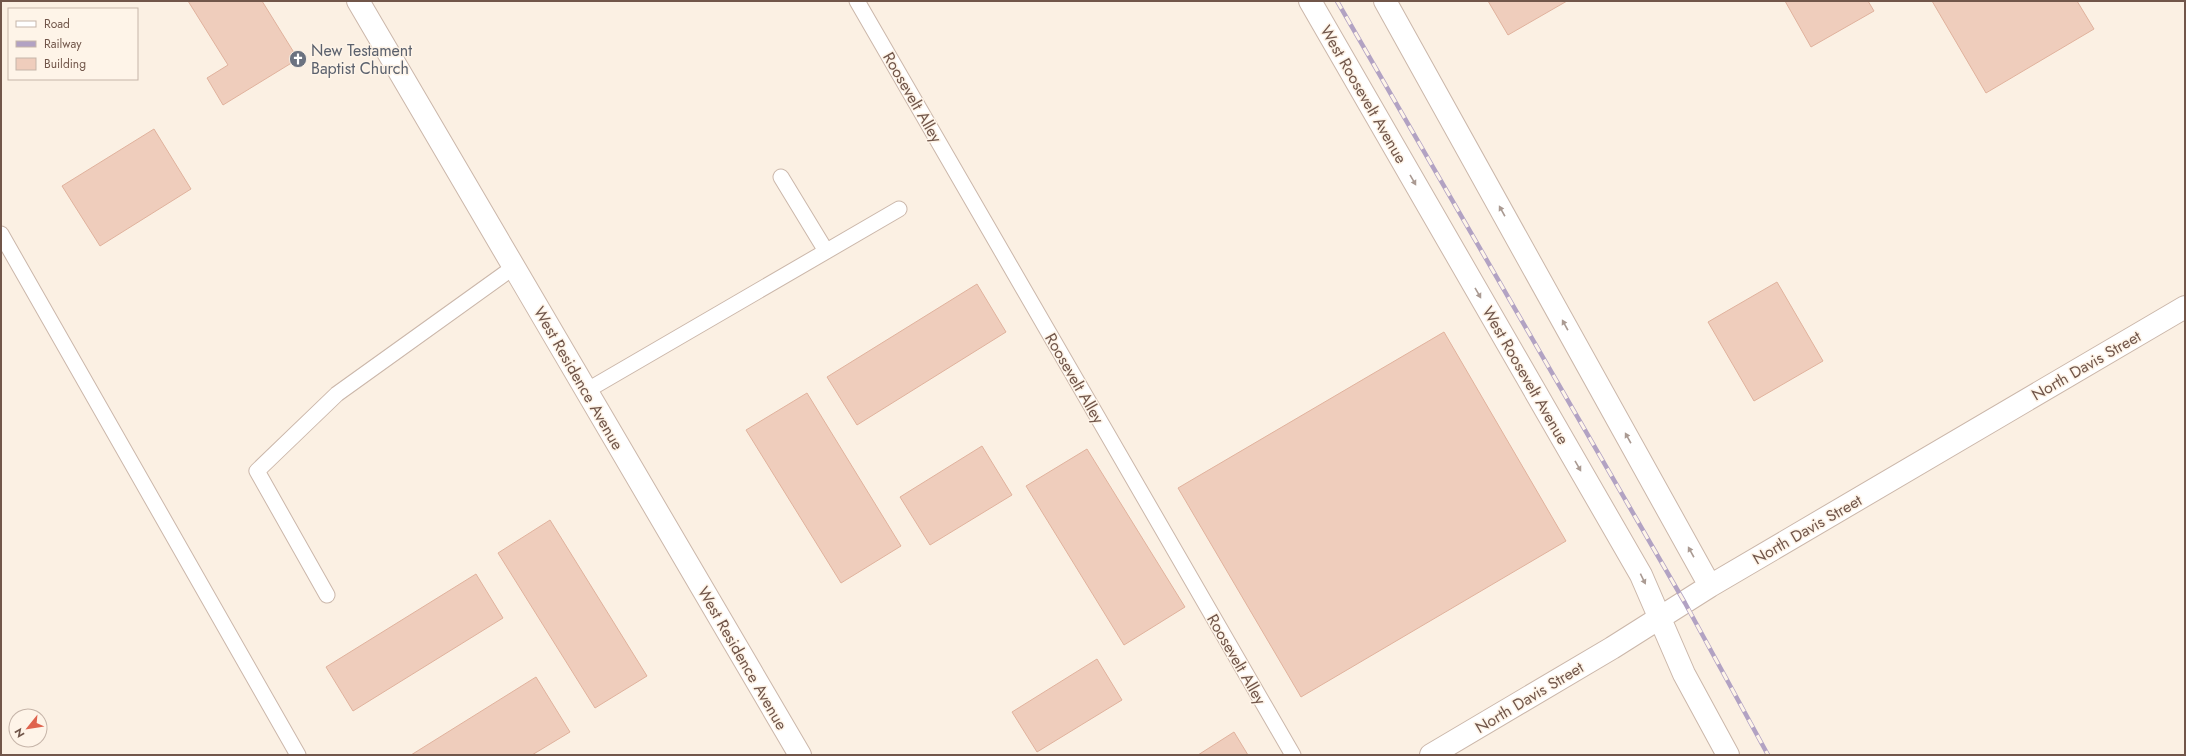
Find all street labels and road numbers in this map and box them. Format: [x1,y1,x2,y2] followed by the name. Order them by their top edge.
[1315,21,1413,168] street label: West Roosevelt Avenue
[877,48,948,148] street label: Roosevelt Alley
[528,302,629,454] street label: West Residence Avenue
[1477,302,1575,449] street label: West Roosevelt Avenue
[2027,325,2145,406] street label: North Davis Street
[1039,329,1110,429] street label: Roosevelt Alley
[1748,489,1866,570] street label: North Davis Street
[692,582,793,734] street label: West Residence Avenue
[1201,610,1272,710] street label: Roosevelt Alley
[1471,656,1588,739] street label: North Davis Street

